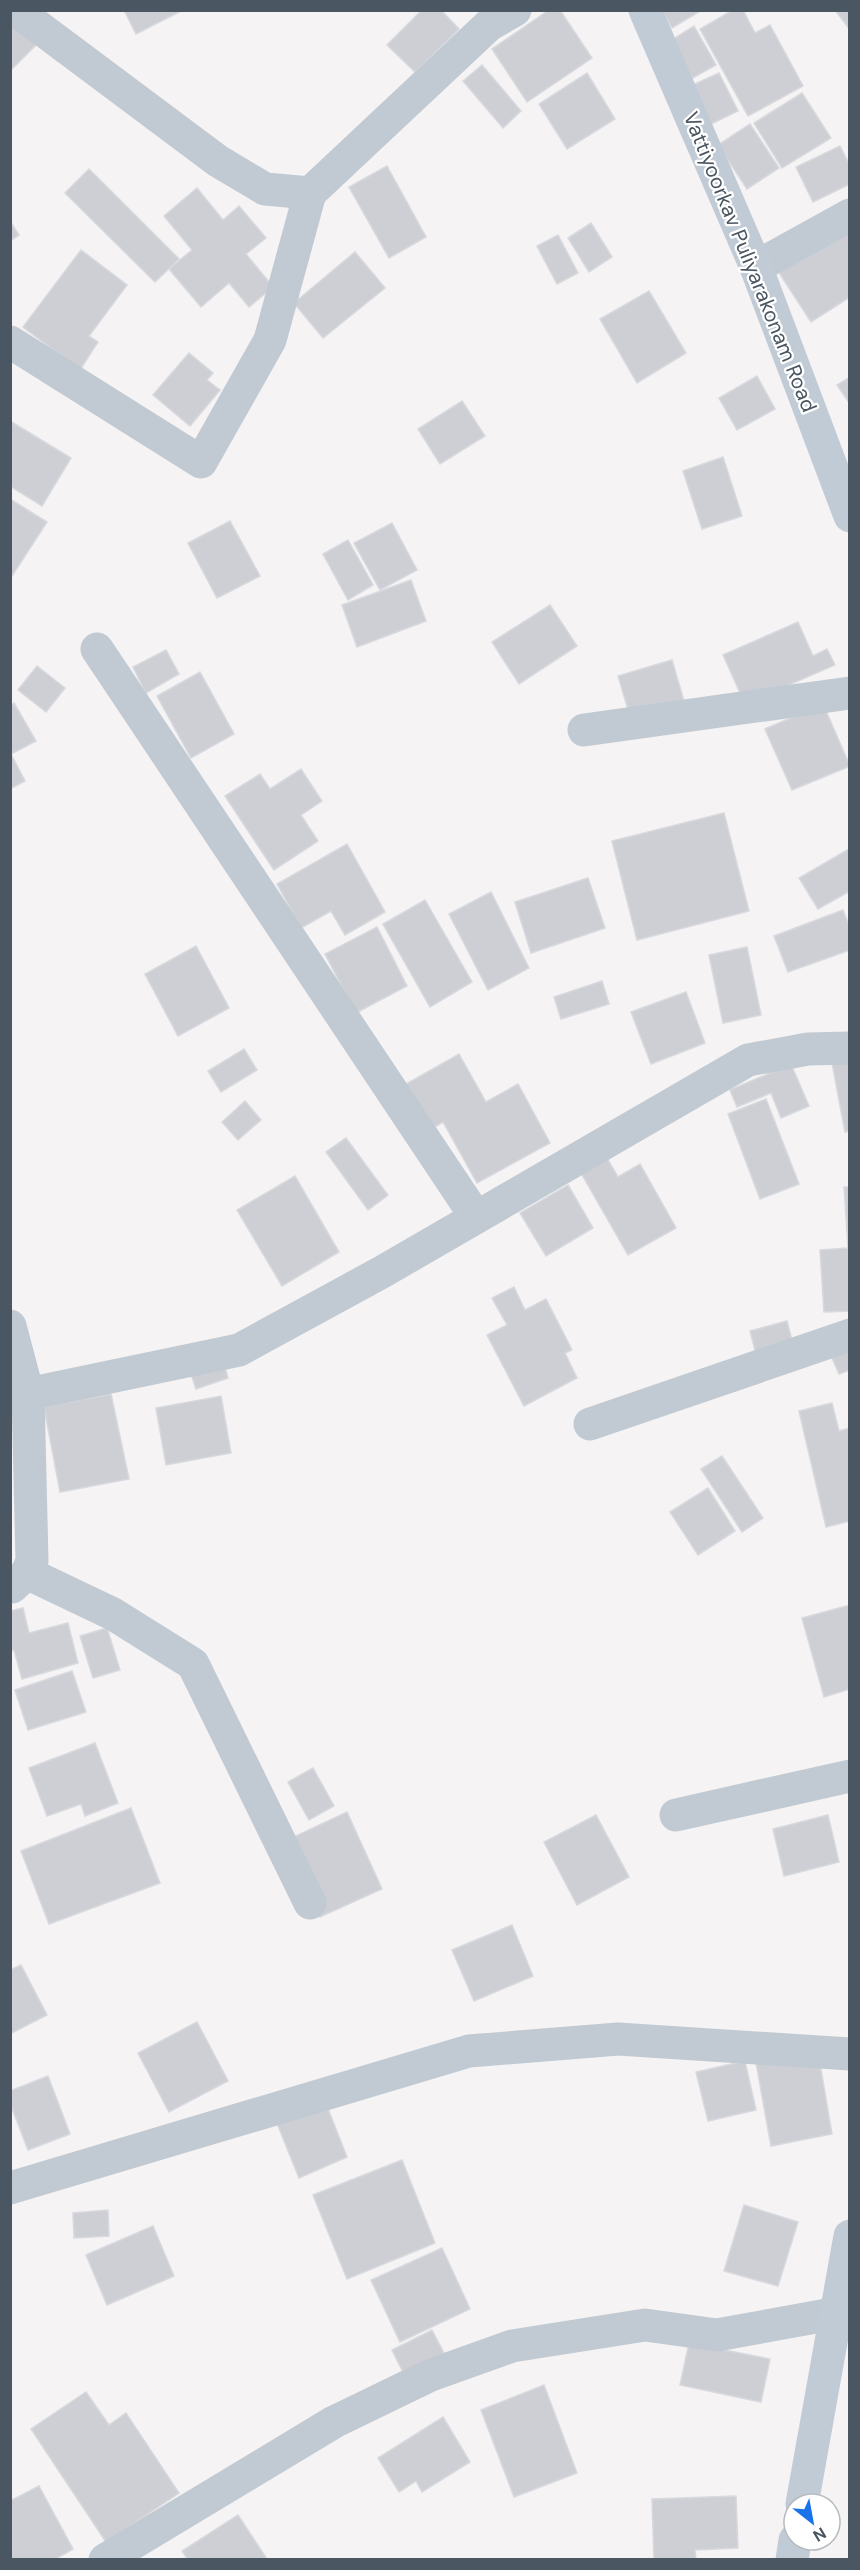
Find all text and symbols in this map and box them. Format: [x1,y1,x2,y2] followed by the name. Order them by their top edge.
[677,108,823,416] street label: Vattiyoorkav Puliyarakonam Road
[782,2492,842,2552] north arrow
[809,2522,830,2546] text: N

